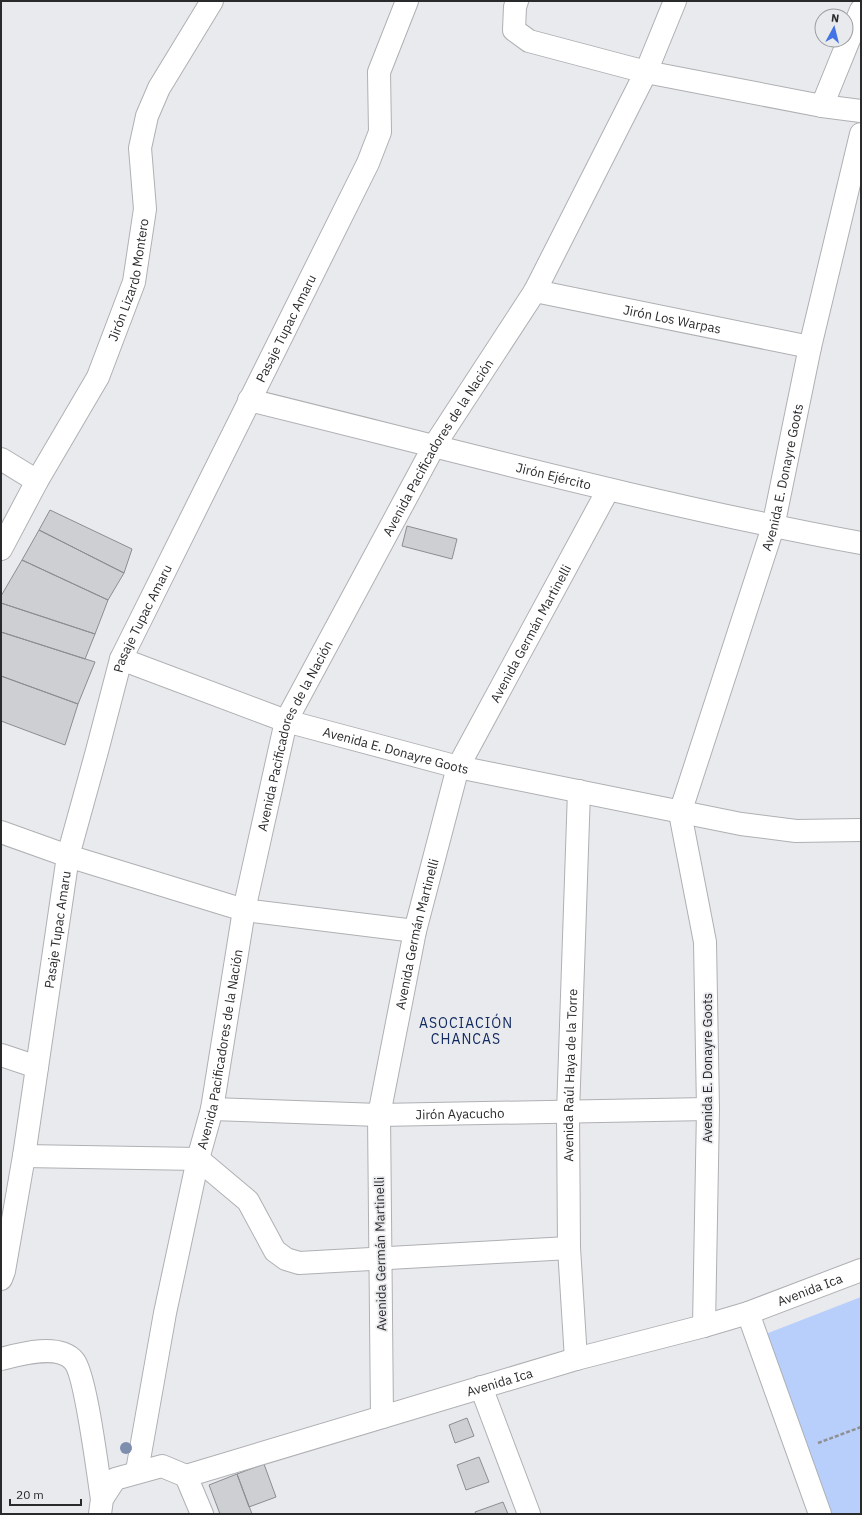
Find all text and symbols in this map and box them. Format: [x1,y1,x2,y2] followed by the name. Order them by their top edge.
[814,8,854,48] north arrow
[830,11,840,26] text: N
[104,217,152,344] street label: Jirón Lizardo Montero
[252,272,320,385] street label: Pasaje Tupac Amaru
[622,301,723,338] street label: Jirón Los Warpas
[379,356,497,539] street label: Avenida Pacificadores de la Nación
[758,402,807,553] street label: Avenida E. Donayre Goots
[514,459,593,494] street label: Jirón Ejército
[110,562,176,675] street label: Pasaje Tupac Amaru
[487,562,575,706] street label: Avenida Germán Martinelli
[254,637,337,833] street label: Avenida Pacificadores de la Nación
[321,723,470,778] street label: Avenida E. Donayre Goots
[392,857,443,1011] street label: Avenida Germán Martinelli
[41,870,75,990] street label: Pasaje Tupac Amaru
[193,948,247,1151] street label: Avenida Pacificadores de la Nación
[560,988,581,1162] street label: Avenida Raúl Haya de la Torre
[699,993,716,1143] street label: Avenida E. Donayre Goots
[419,1013,513,1048] district label: ASOCIACIÓN CHANCAS
[415,1105,504,1123] street label: Jirón Ayacucho
[371,1177,390,1331] street label: Avenida Germán Martinelli
[775,1270,845,1310] street label: Avenida Ica
[464,1364,535,1400] street label: Avenida Ica
[10,1481,81,1507] scale bar
[16,1487,44,1502] text: 20 m

